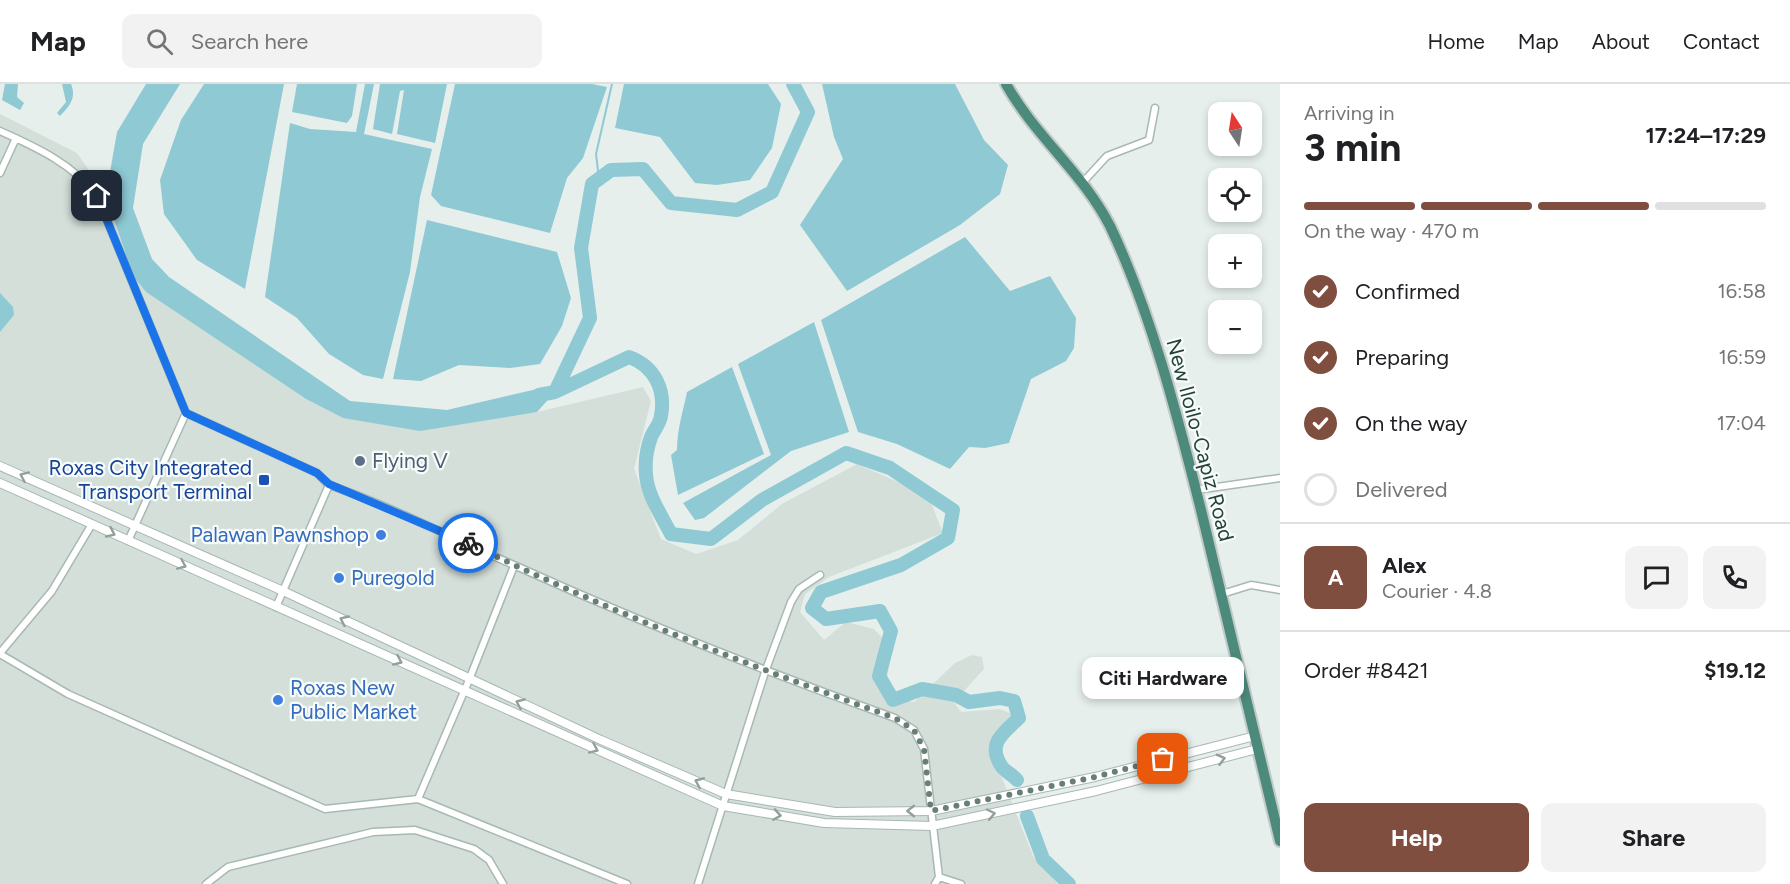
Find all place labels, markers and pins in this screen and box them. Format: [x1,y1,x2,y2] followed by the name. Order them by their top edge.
[71,170,122,221] pin
[372,448,448,473] place label: Flying V
[353,454,367,468] marker: Flying V
[48,455,252,504] place label: Roxas City Integrated Transport Terminal
[257,473,271,487] marker: Roxas City Integrated Transport Terminal
[191,522,369,547] place label: Palawan Pawnshop
[374,528,388,542] marker: Palawan Pawnshop
[351,565,435,590] place label: Puregold
[332,571,346,585] marker: Puregold
[1082,657,1244,699] callout: Citi Hardware
[290,675,417,724] place label: Roxas New Public Market
[271,693,285,707] marker: Roxas New Public Market
[1137,733,1188,784] pin

